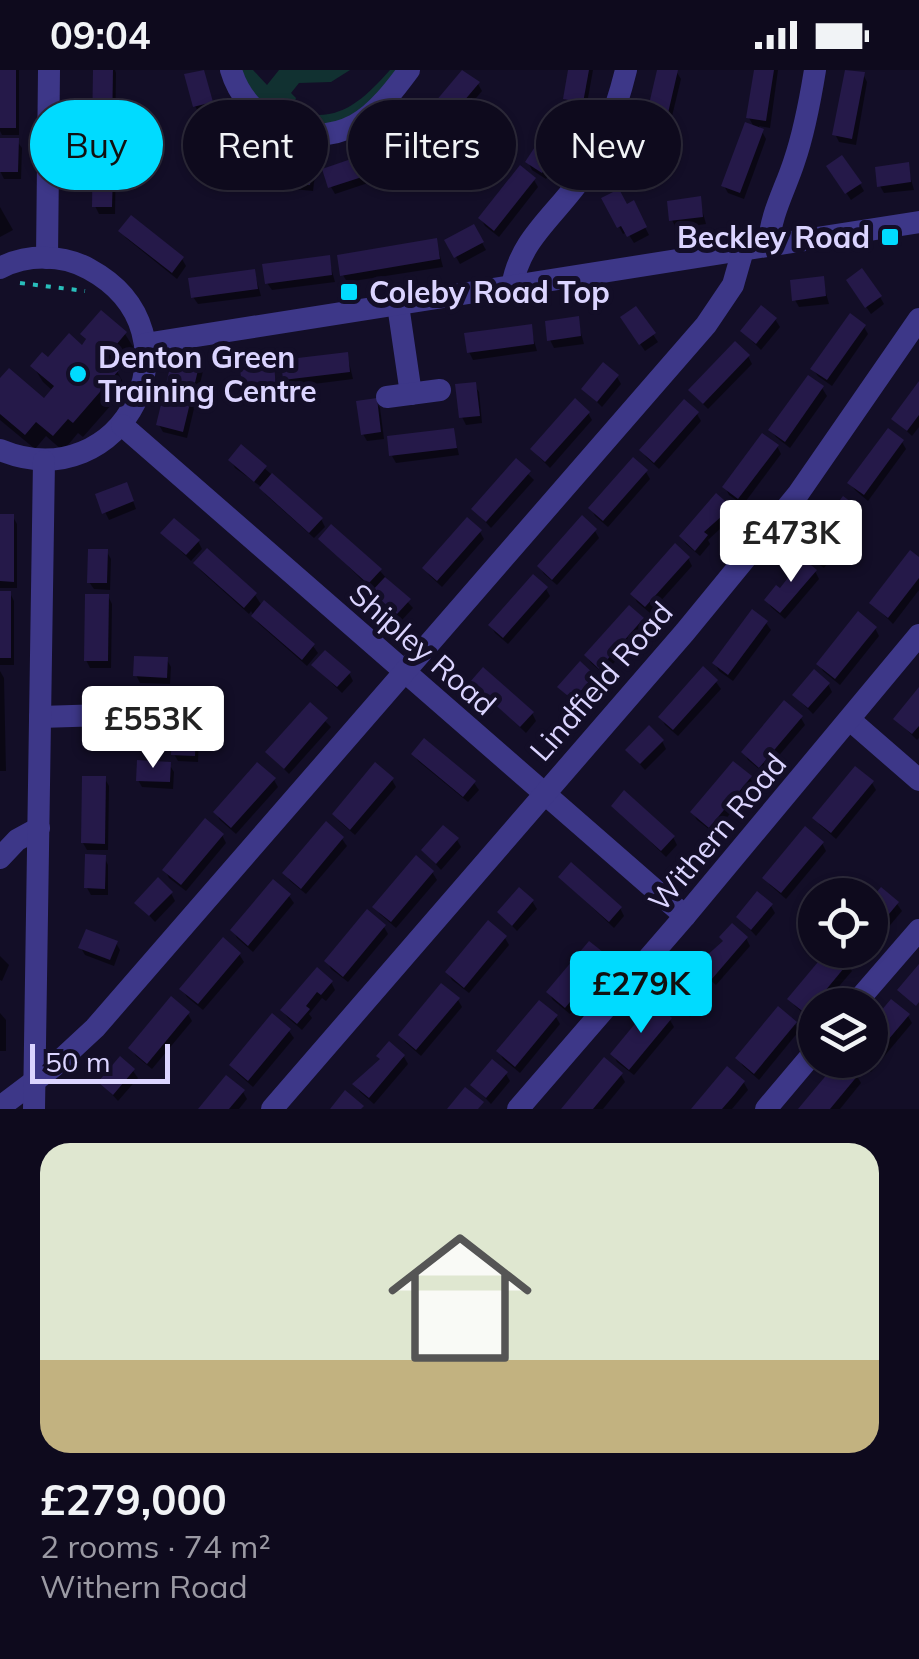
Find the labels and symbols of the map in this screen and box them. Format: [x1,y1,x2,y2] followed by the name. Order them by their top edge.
[677,218,870,256] place label: Beckley Road
[879,226,901,248] marker: Beckley Road
[369,273,610,311] place label: Coleby Road Top
[338,281,360,303] marker: Coleby Road Top
[98,338,317,410] place label: Denton Green Training Centre
[67,363,89,385] marker: Denton Green Training Centre
[721,500,861,585] pin: £473K
[342,575,504,723] street label: Shipley Road
[521,593,681,769] street label: Lindfield Road
[83,686,223,771] pin: £553K
[640,745,794,919] street label: Withern Road
[571,951,711,1036] pin: £279K
[30,1039,170,1084] scale bar

